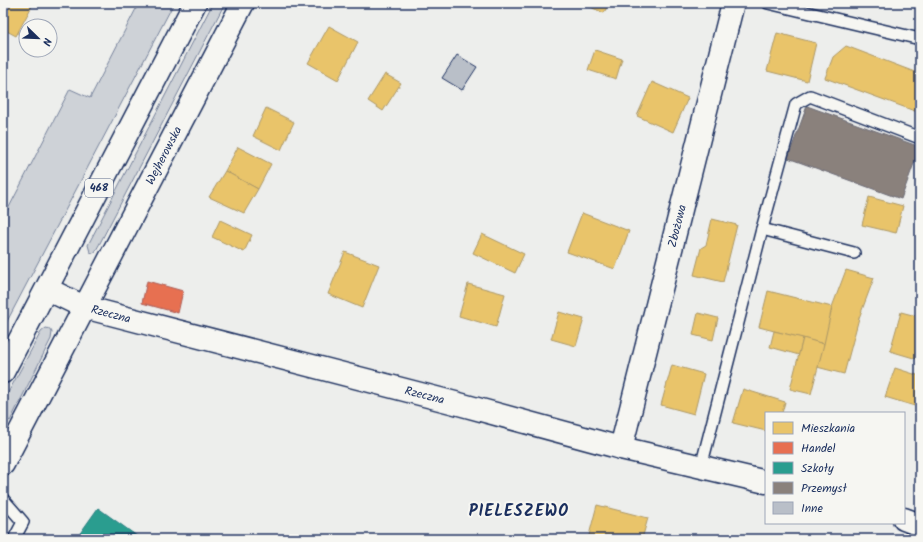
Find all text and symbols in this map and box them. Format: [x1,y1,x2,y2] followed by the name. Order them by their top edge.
[18,18,58,58] north arrow
[37,35,56,48] text: N
[141,122,187,188] street label: Wejherowska
[85,179,113,197] road number: 468
[662,202,692,249] street label: Zbożowa
[89,300,133,328] street label: Rzeczna
[403,381,447,409] street label: Rzeczna
[765,412,905,524] legend
[801,419,856,438] text: Mieszkania
[801,439,835,458] text: Handel
[801,459,834,478] text: Szkoły
[801,479,847,498] text: Przemysł
[469,499,569,524] district label: PIELESZEWO
[801,499,824,518] text: Inne

